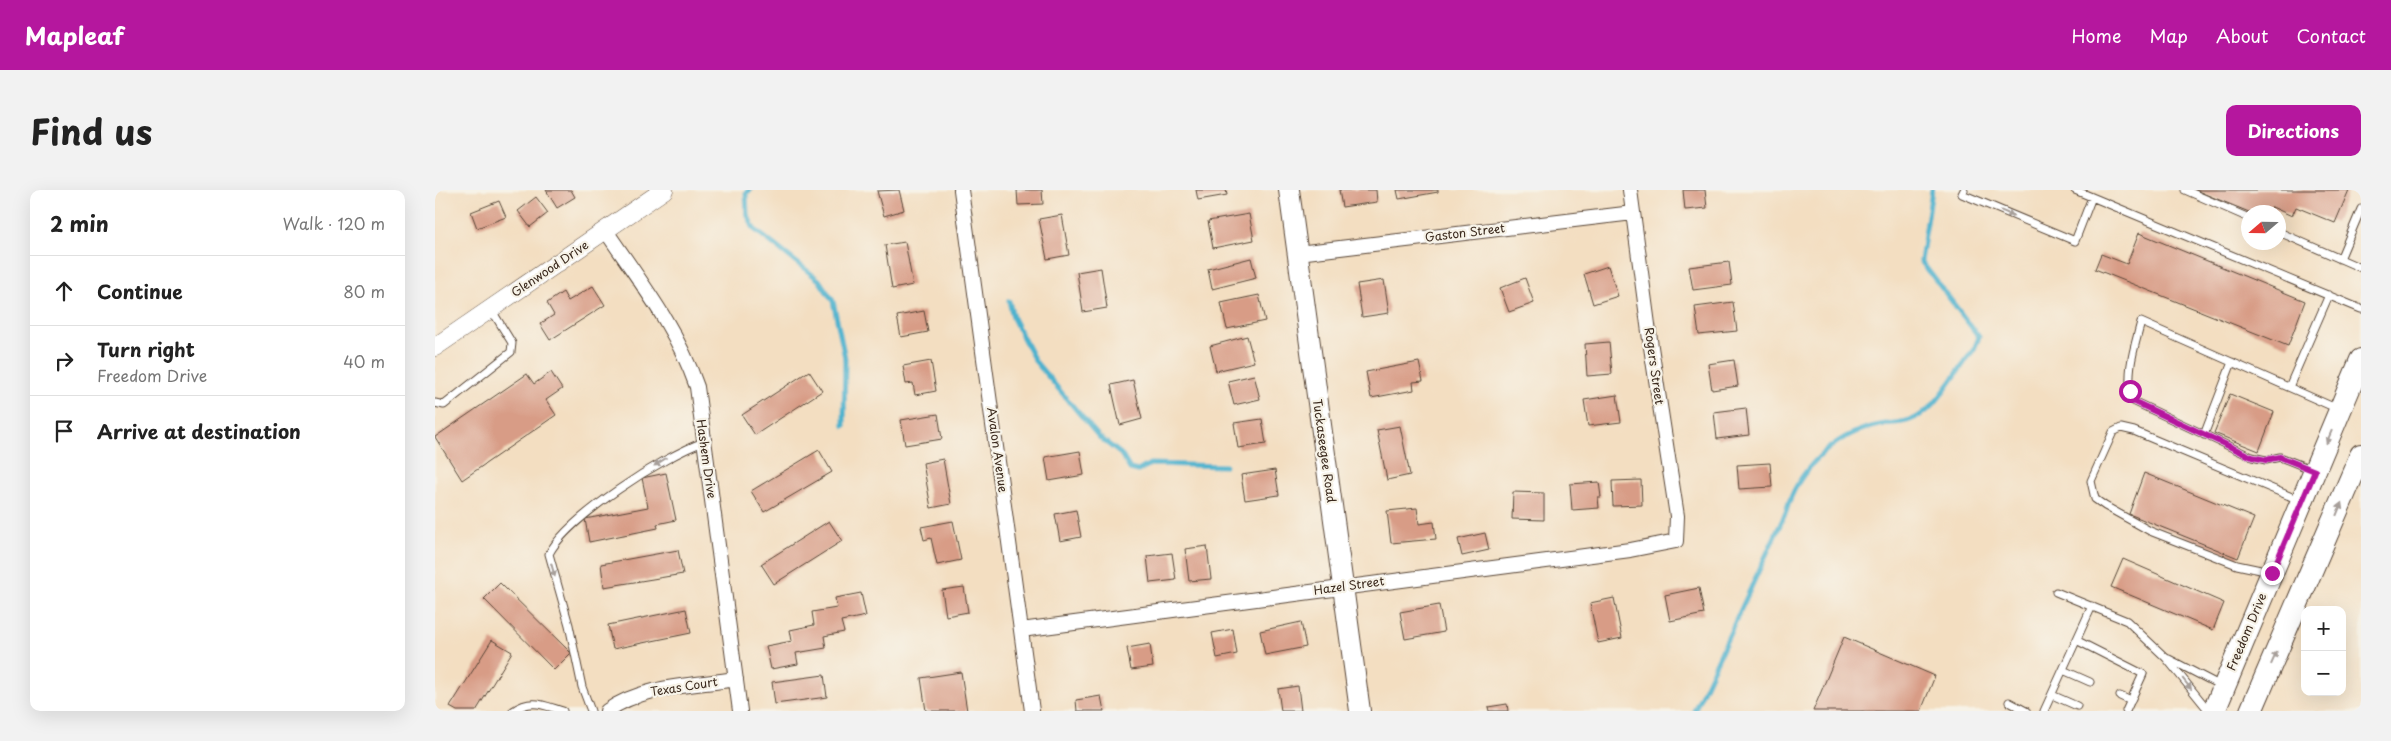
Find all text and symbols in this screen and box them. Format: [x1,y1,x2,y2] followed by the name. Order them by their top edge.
[25,17,124,53] text: Mapleaf
[2071,22,2121,49] text: Home
[2149,22,2188,49] text: Map
[2216,22,2268,49] text: About
[2296,22,2366,49] text: Contact
[30,104,152,157] text: Find us
[2226,105,2361,156] button: Directions
[2241,205,2286,250] north arrow
[50,207,109,239] text: 2 min
[2000,209,2014,217] one-way arrow
[283,211,385,235] text: Walk · 120 m
[1424,218,1506,246] street label: Gaston Street
[507,236,592,301] street label: Glenwood Drive
[50,277,78,305] icon: ahead
[97,277,183,305] text: Continue
[343,279,385,303] text: 80 m
[1641,326,1669,406] street label: Rogers Street
[97,335,195,363] text: Turn right
[50,347,78,375] icon: right
[343,349,385,373] text: 40 m
[97,363,207,387] text: Freedom Drive
[2119,380,2142,403] route start
[1309,398,1341,504] street label: Tuckaseegee Road
[983,406,1013,494] street label: Avalon Avenue
[50,417,78,445] icon: arrive
[97,417,301,445] text: Arrive at destination
[693,418,721,500] street label: Hashem Drive
[2324,430,2332,444] one-way arrow
[653,458,667,467] one-way arrow
[2336,502,2344,516] one-way arrow
[2261,562,2284,585] route end
[550,563,558,578] one-way arrow
[1312,571,1385,599] street label: Hazel Street
[2222,590,2271,673] street label: Freedom Drive
[2301,606,2346,696] map controls
[2301,606,2346,651] button: +
[2271,651,2279,665] one-way arrow
[2301,651,2346,696] button: −
[649,672,719,700] street label: Texas Court
[2182,678,2193,691] one-way arrow

